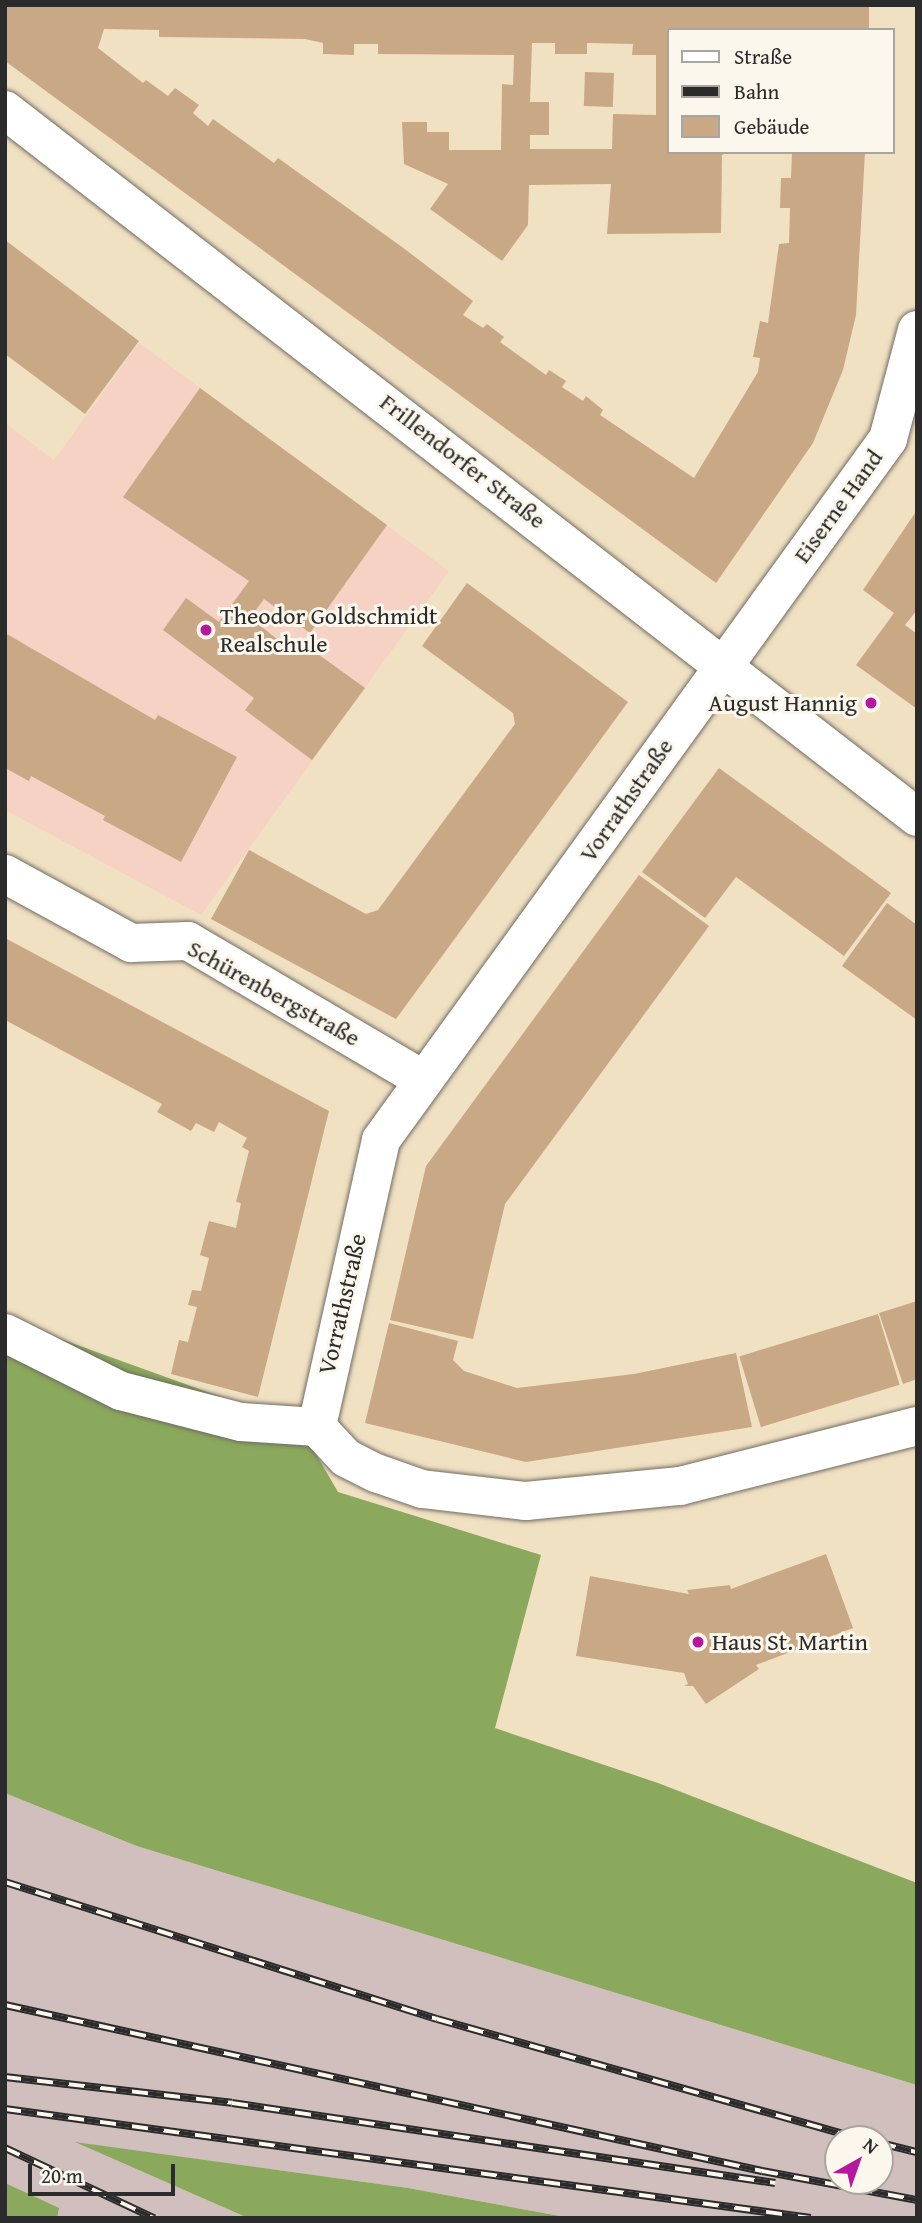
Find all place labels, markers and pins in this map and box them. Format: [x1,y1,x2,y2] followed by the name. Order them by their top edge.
[220,602,438,658] place label: Theodor Goldschmidt Realschule
[198,622,214,638] marker: Theodor Goldschmidt Realschule
[708,689,857,717] place label: August Hannig
[863,695,879,711] marker: August Hannig
[712,1628,868,1656] place label: Haus St. Martin
[690,1634,706,1650] marker: Haus St. Martin

